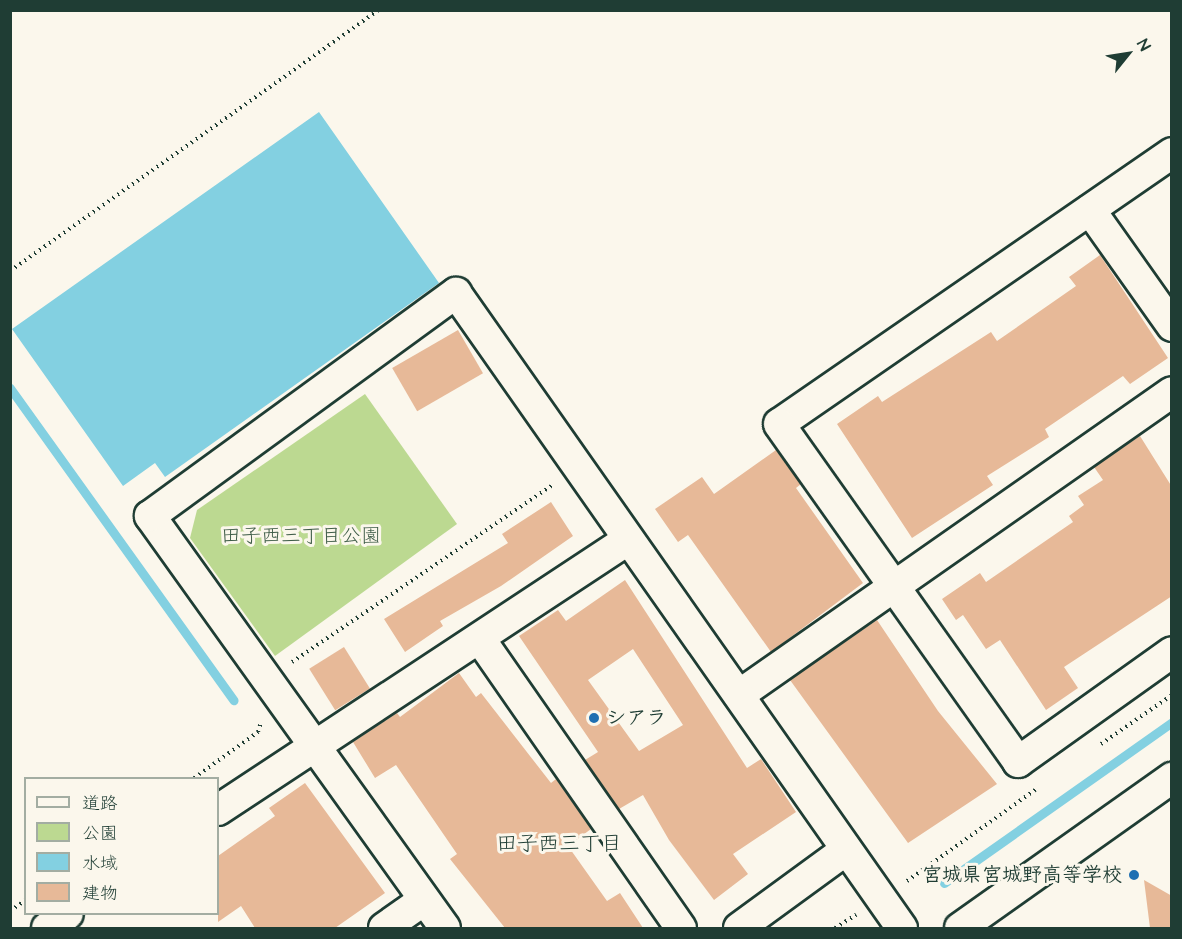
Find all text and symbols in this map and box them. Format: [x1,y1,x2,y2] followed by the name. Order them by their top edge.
[1098,24,1158,84] north arrow
[1132,35,1156,55] text: N
[221,524,381,548] park label: 田子西三丁目公園
[606,706,666,730] place label: シアラ
[587,711,601,725] marker: シアラ
[24,777,219,915] legend
[82,791,118,816] text: 道路
[82,821,118,846] text: 公園
[496,831,622,857] district label: 田子西三丁目
[82,851,118,876] text: 水域
[922,863,1122,887] place label: 宮城県宮城野高等学校
[1127,868,1141,882] marker: 宮城県宮城野高等学校
[82,881,118,906] text: 建物

